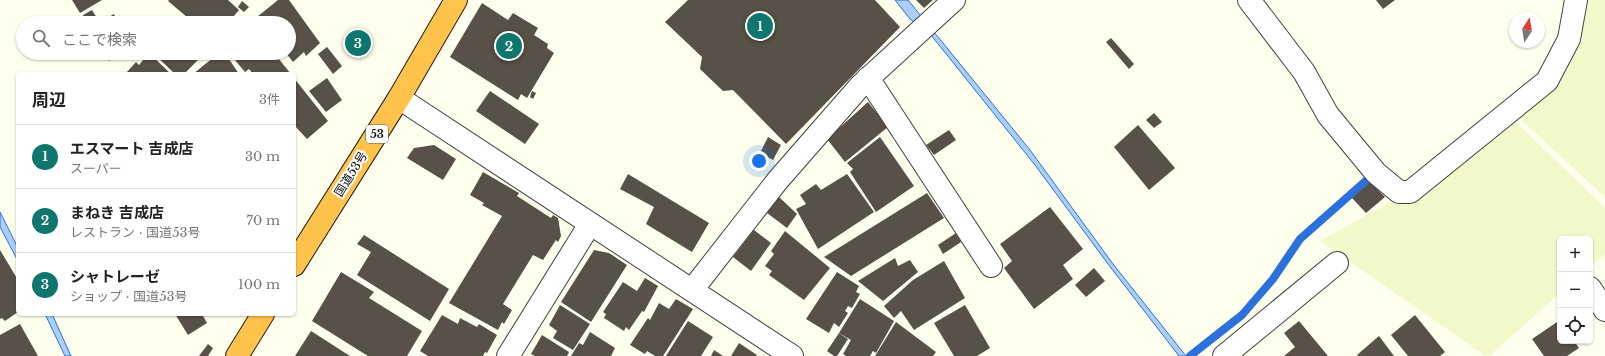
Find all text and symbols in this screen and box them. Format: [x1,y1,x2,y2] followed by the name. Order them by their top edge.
[747,11,773,41] pin: 1
[1509,12,1545,48] north arrow
[16,16,296,60] search box
[30,27,52,49] icon: search
[345,28,371,58] pin: 3
[62,30,137,49] text: ここで検索
[496,31,522,61] pin: 2
[32,90,66,111] text: 周辺
[259,91,280,108] text: 3件
[366,125,388,143] road number: 53
[70,139,194,158] text: エスマート 吉成店
[42,148,48,165] text: 1
[245,148,280,165] text: 30 m
[331,148,370,199] street label: 国道53号
[749,151,769,171] your location
[70,160,122,177] text: スーパー
[70,203,164,222] text: まねき 吉成店
[41,212,49,229] text: 2
[247,212,280,229] text: 70 m
[70,224,201,241] text: レストラン · 国道53号
[1557,236,1593,344] map controls
[1557,236,1593,272] button: +
[70,267,160,286] text: シャトレーゼ
[1557,272,1593,308] button: −
[41,276,49,293] text: 3
[238,276,280,293] text: 100 m
[70,288,188,305] text: ショップ · 国道53号
[1557,308,1593,344] button: locate

